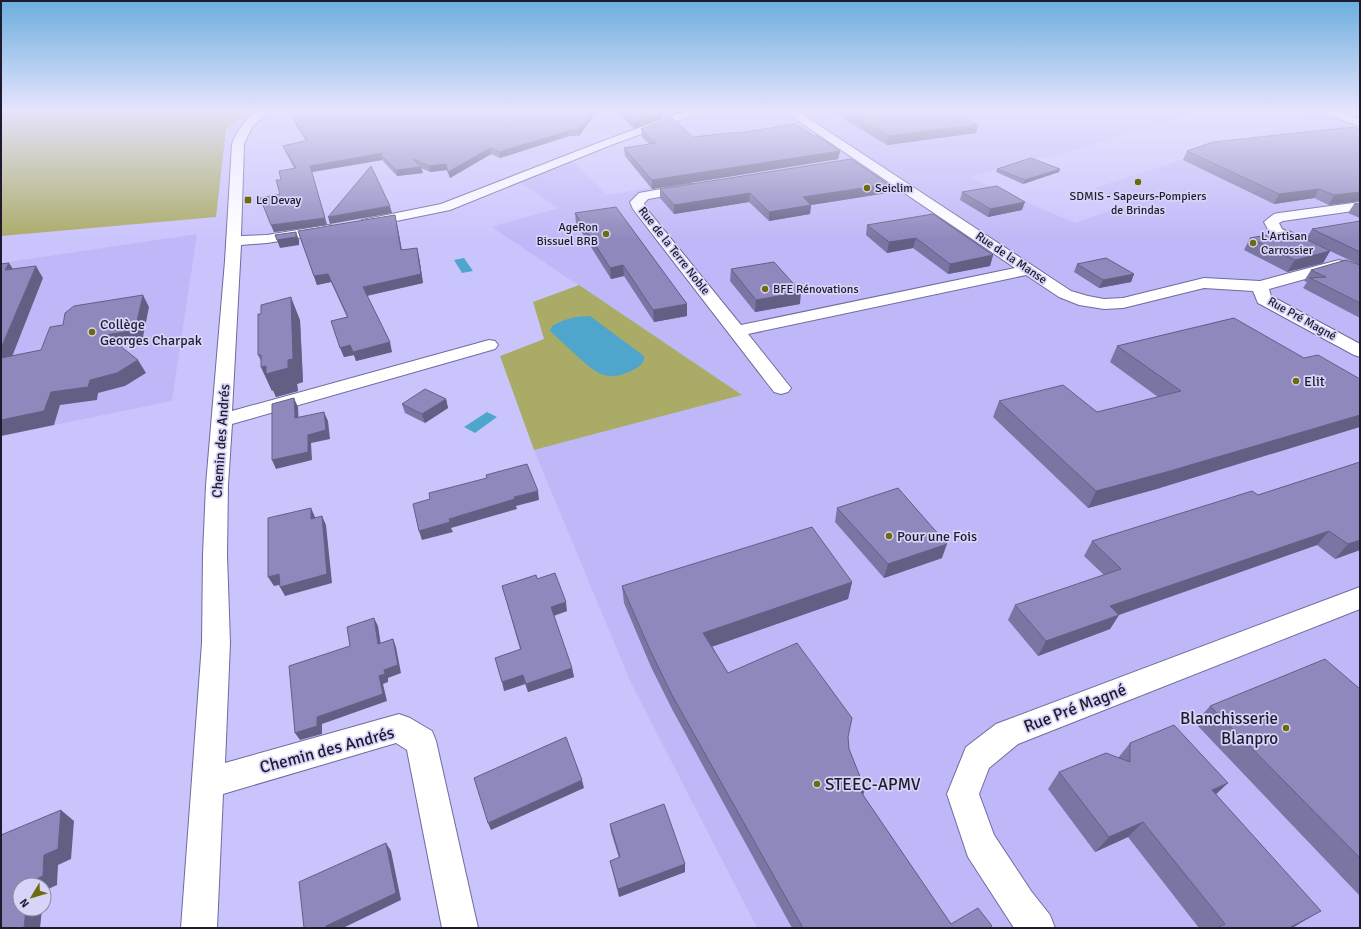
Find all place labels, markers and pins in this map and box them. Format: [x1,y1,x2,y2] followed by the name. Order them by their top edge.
[1133,177,1143,187] marker: SDMIS - Sapeurs-Pompiers de Brindas
[875,181,913,196] place label: Seiclim
[862,183,872,193] marker: Seiclim
[1070,189,1206,218] place label: SDMIS - Sapeurs-Pompiers de Brindas
[256,193,302,208] place label: Le Devay
[243,195,253,205] marker: Le Devay
[537,220,598,249] place label: AgeRon Bissuel BRB
[601,229,611,239] marker: AgeRon Bissuel BRB
[1261,229,1314,258] place label: L'Artisan Carrossier
[1248,238,1258,248] marker: L'Artisan Carrossier
[773,282,859,297] place label: BFE Rénovations
[760,284,770,294] marker: BFE Rénovations
[100,316,202,349] place label: Collège Georges Charpak
[87,327,97,337] marker: Collège Georges Charpak
[1304,373,1325,390] place label: Elit
[1291,376,1301,386] marker: Elit
[897,528,977,545] place label: Pour une Fois
[884,531,894,541] marker: Pour une Fois
[1180,708,1278,749] place label: Blanchisserie Blanpro
[1281,723,1291,733] marker: Blanchisserie Blanpro
[825,774,921,795] place label: STEEC-APMV
[812,779,822,789] marker: STEEC-APMV

